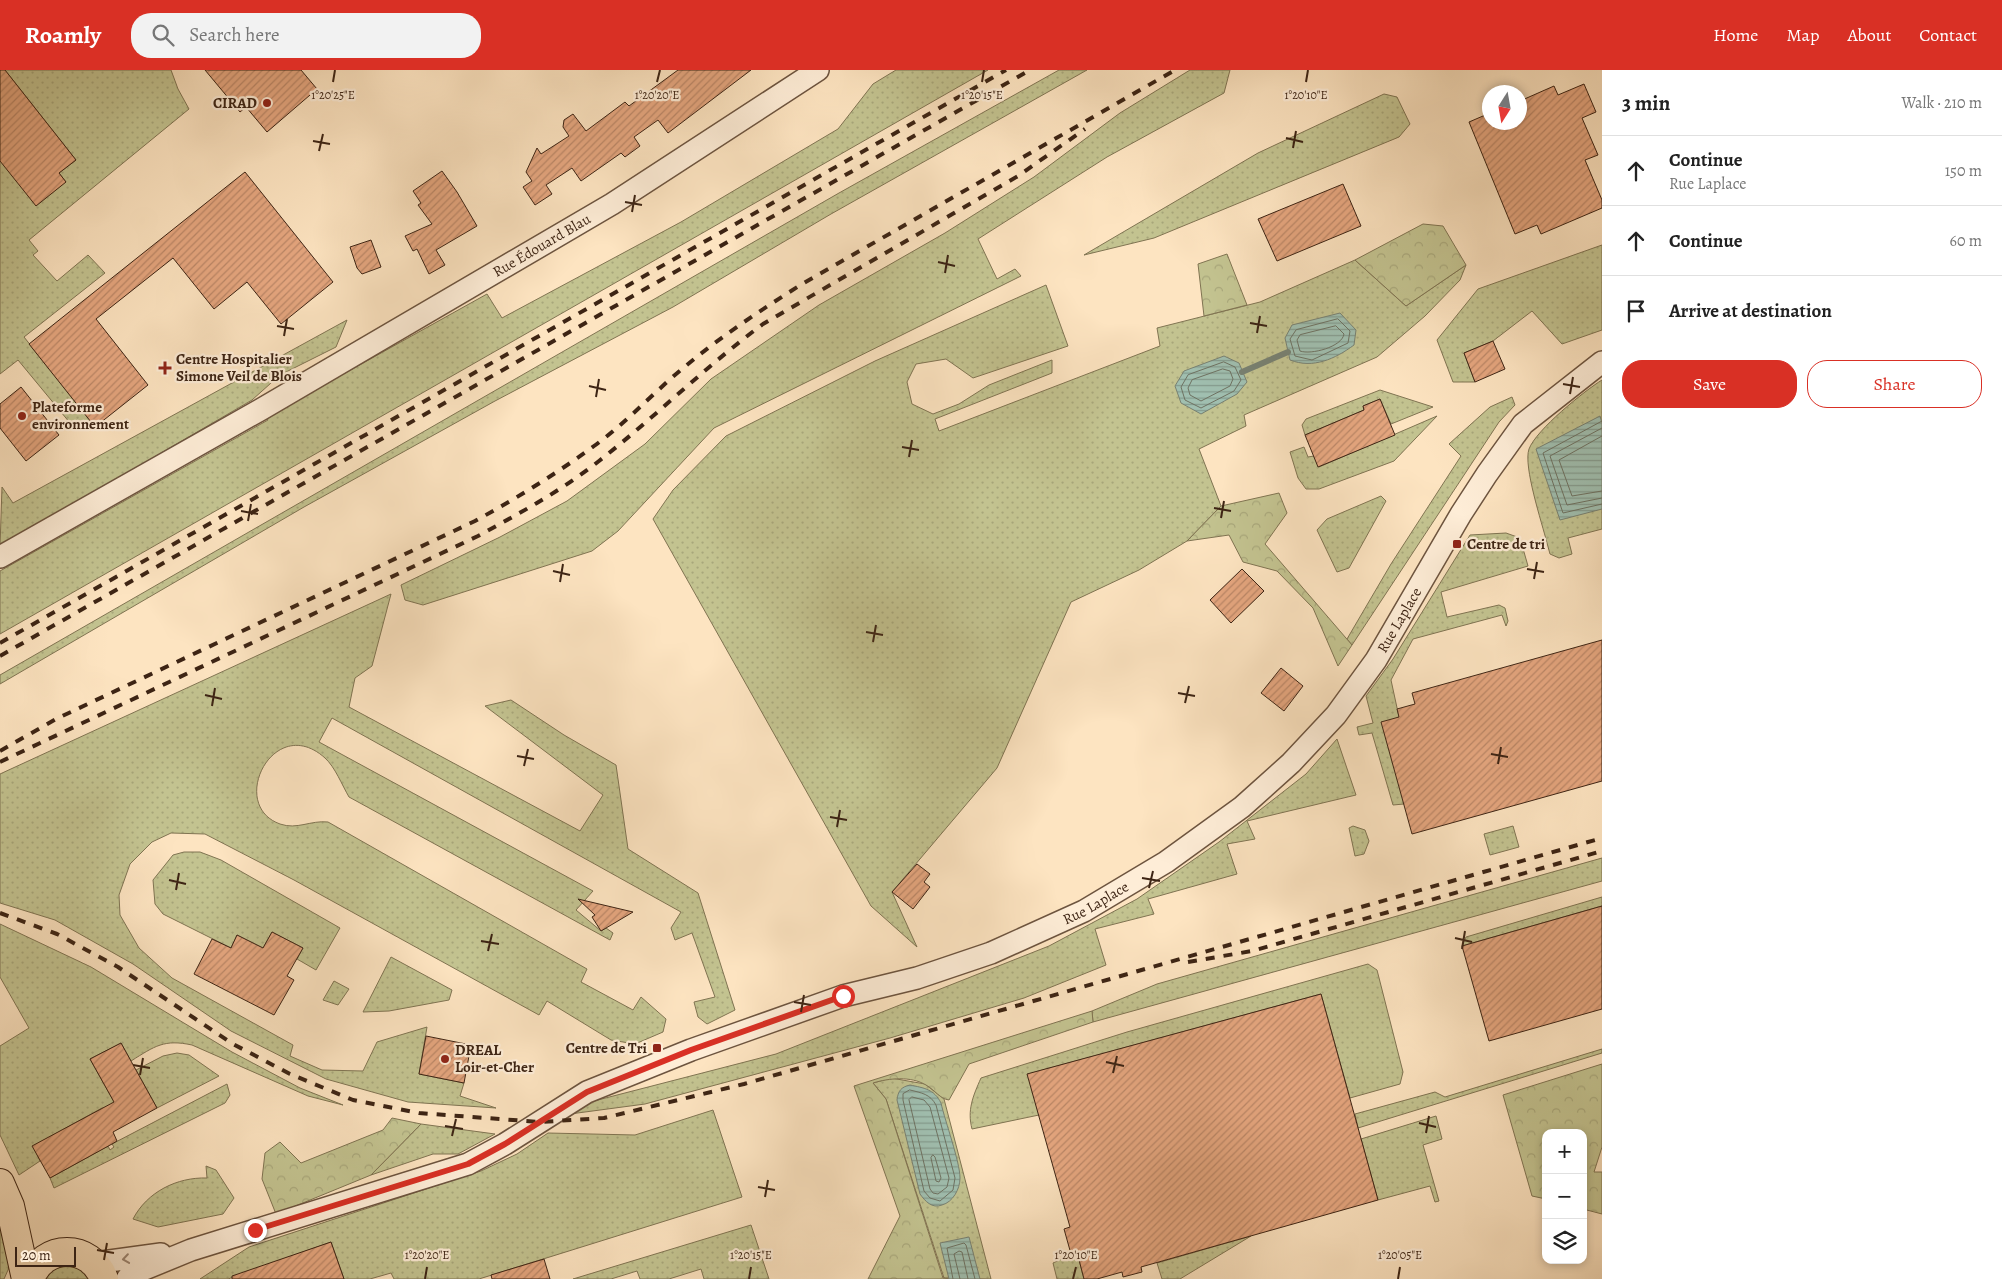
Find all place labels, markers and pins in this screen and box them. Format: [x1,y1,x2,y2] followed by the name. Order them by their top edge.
[213,93,257,113] place label: CIRAD
[261,97,273,109] marker: CIRAD
[176,349,302,386] place label: Centre Hospitalier Simone Veil de Blois
[158,361,172,375] marker: Centre Hospitalier Simone Veil de Blois
[32,397,129,434] place label: Plateforme environnement
[16,410,28,422] marker: Plateforme environnement
[1467,534,1546,554] place label: Centre de tri
[1451,538,1463,550] marker: Centre de tri
[566,1038,648,1058] place label: Centre de Tri
[455,1040,534,1077] place label: DREAL Loir-et-Cher
[651,1042,663,1054] marker: Centre de Tri
[439,1053,451,1065] marker: DREAL Loir-et-Cher

